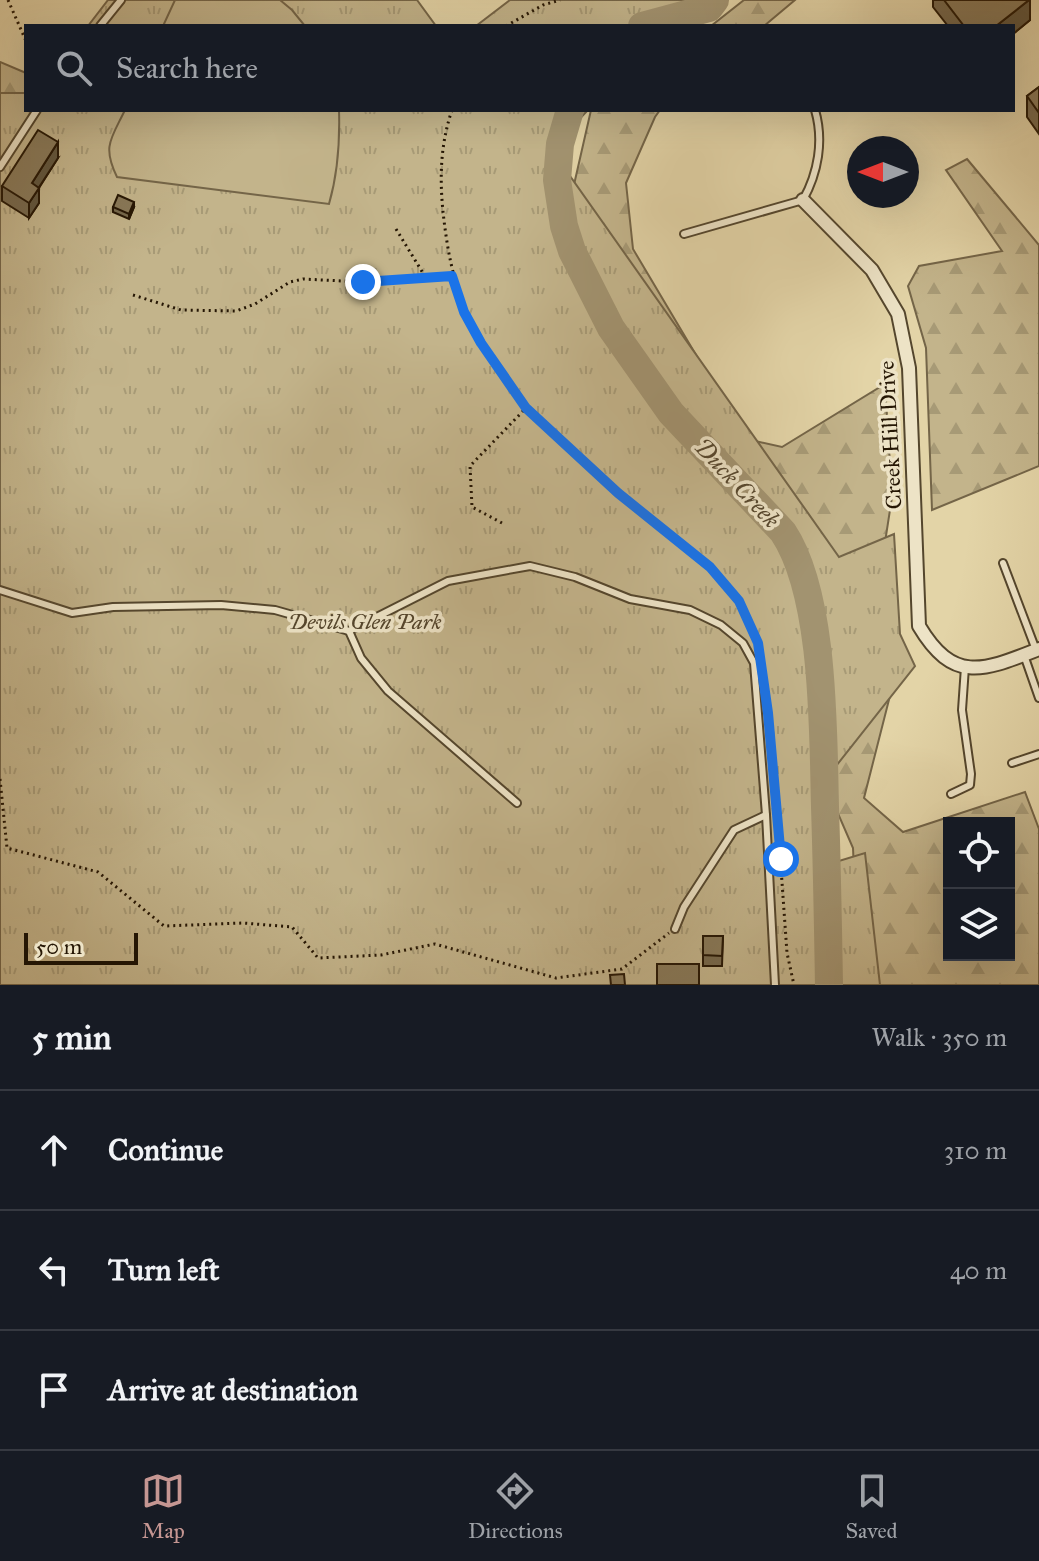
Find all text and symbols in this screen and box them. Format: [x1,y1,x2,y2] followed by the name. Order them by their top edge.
[24,24,1015,112] search box
[52,46,96,90] icon: search
[116,50,258,86] text: Search here
[847,136,919,208] north arrow
[345,264,381,300] route end
[873,360,907,510] street label: Creek Hill Drive
[688,432,786,534] water label: Duck Creek
[288,608,442,635] park label: Devils Glen Park
[943,817,1015,961] map controls
[943,817,1015,889] button: locate
[763,841,799,877] route start
[943,889,1015,961] button: layers
[24,929,138,965] scale bar
[36,933,82,960] text: 50 m
[32,1017,111,1058] text: 5 min
[872,1021,1007,1053] text: Walk · 350 m
[32,1128,76,1172] icon: ahead
[108,1132,223,1168] text: Continue
[944,1134,1007,1166] text: 310 m
[32,1248,76,1292] icon: left
[108,1252,219,1288] text: Turn left
[950,1254,1007,1286] text: 40 m
[32,1368,76,1412] icon: arrive
[108,1372,358,1408] text: Arrive at destination
[141,1469,185,1544] tab: Map
[468,1469,563,1544] tab: Directions
[845,1469,898,1544] tab: Saved

